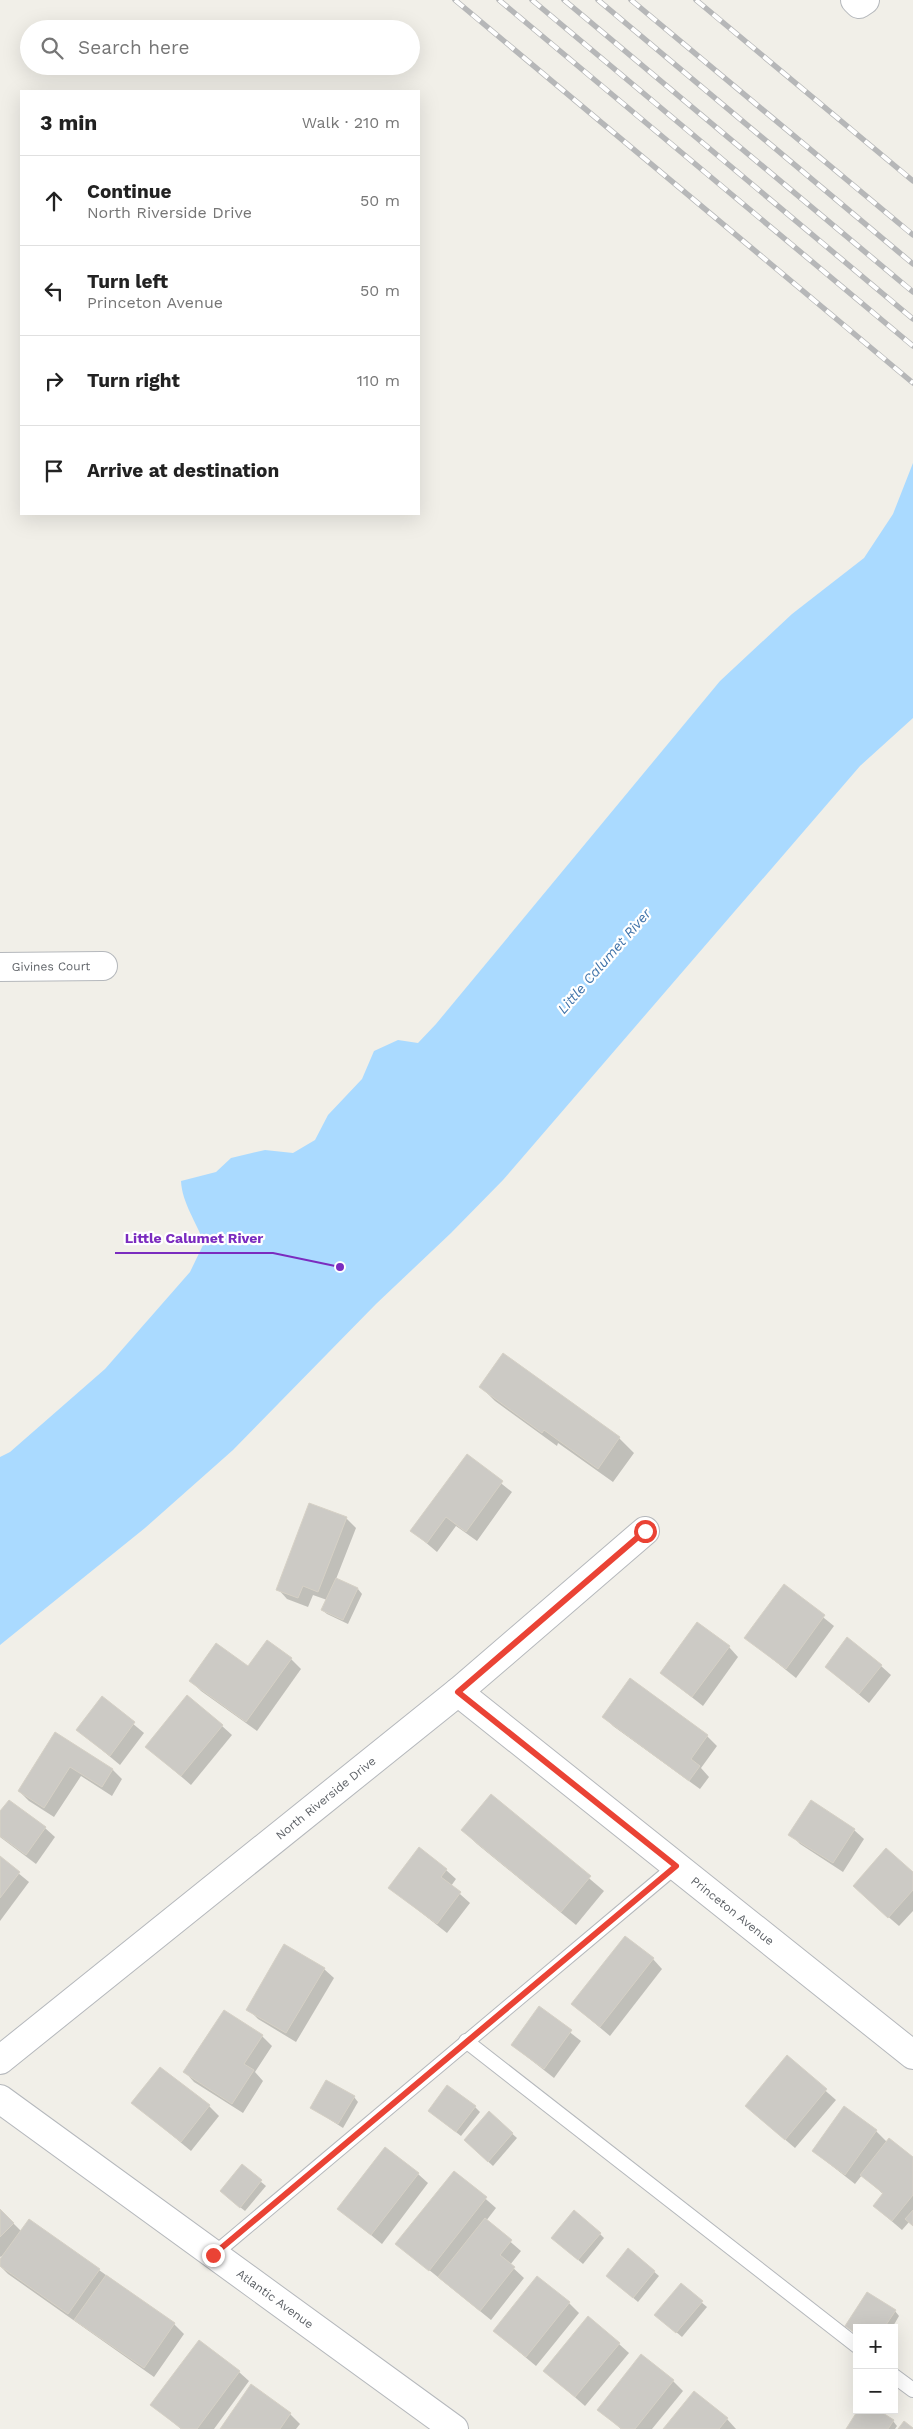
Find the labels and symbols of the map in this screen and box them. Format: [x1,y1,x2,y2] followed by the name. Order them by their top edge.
[554,905,654,1017] water label: Little Calumet River
[12,959,90,974] street label: Givines Court
[115,1224,273,1253] callout: Little Calumet River
[125,1230,263,1246] text: Little Calumet River
[634,1520,657,1543] route start
[273,1754,379,1842] street label: North Riverside Drive
[688,1874,777,1948] street label: Princeton Avenue
[202,2244,225,2267] route end
[234,2266,316,2332] street label: Atlantic Avenue

